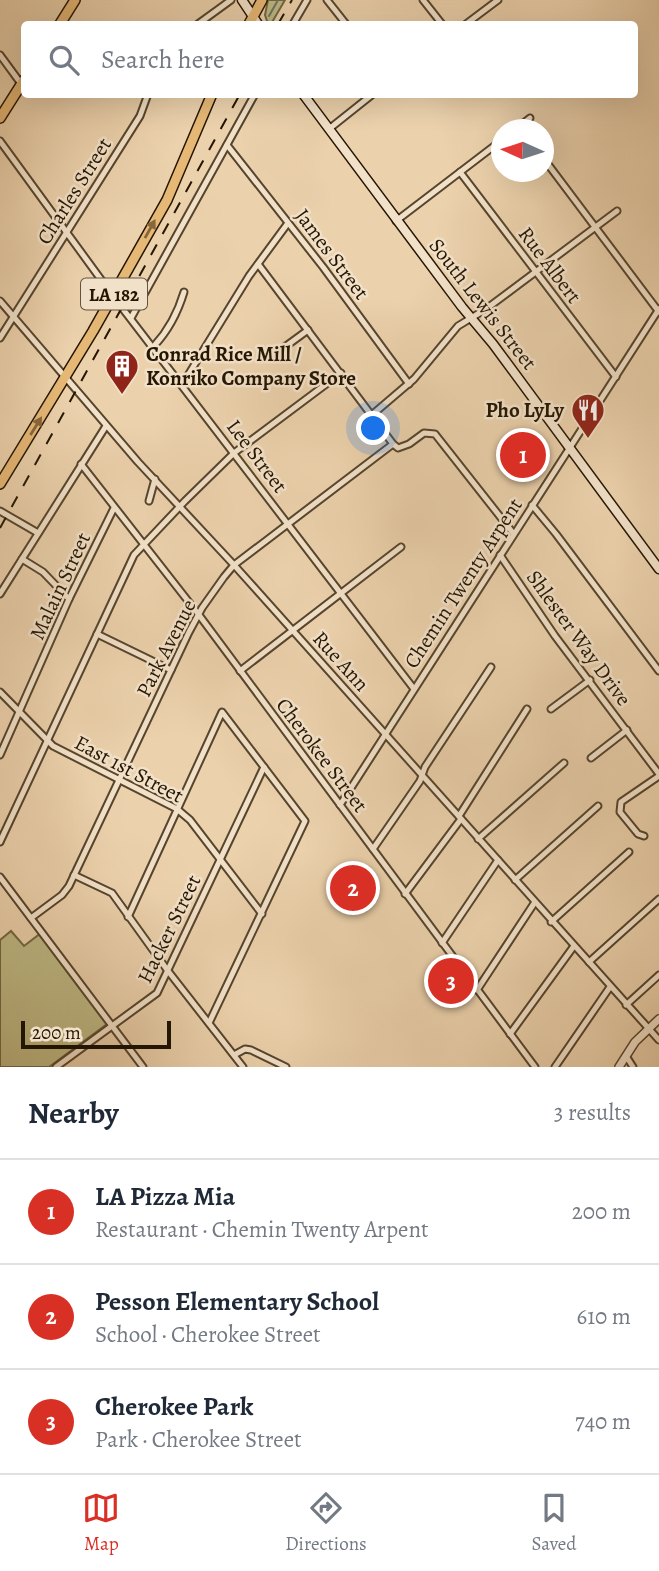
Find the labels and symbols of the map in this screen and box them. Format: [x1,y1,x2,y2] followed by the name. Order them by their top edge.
[491,119,554,182] north arrow
[30,132,118,250] street label: Charles Street
[289,203,375,305] street label: James Street
[144,220,156,239] one-way arrow
[512,221,588,309] street label: Rue Albert
[423,232,543,376] street label: South Lewis Street
[81,278,147,310] road number: LA 182
[146,340,356,392] place label: Conrad Rice Mill / Konriko Company Store
[103,347,141,396] building icon: Conrad Rice Mill / Konriko Company Store
[569,391,607,440] restaurant icon: Pho LyLy
[485,396,565,424] place label: Pho LyLy
[356,411,390,445] your location
[220,414,294,499] street label: Lee Street
[29,416,42,435] one-way arrow
[500,429,546,481] pin: 1
[397,492,529,674] street label: Chemin Twenty Arpent
[23,528,97,644] street label: Malain Street
[520,564,638,712] street label: Shlester Way Drive
[129,594,203,702] street label: Park Avenue
[307,625,375,697] street label: Rue Ann
[270,692,374,818] street label: Cherokee Street
[70,729,188,809] street label: East 1st Street
[330,862,376,914] pin: 2
[131,870,207,988] street label: Hacker Street
[428,955,474,1007] pin: 3
[21,1018,172,1050] scale bar

